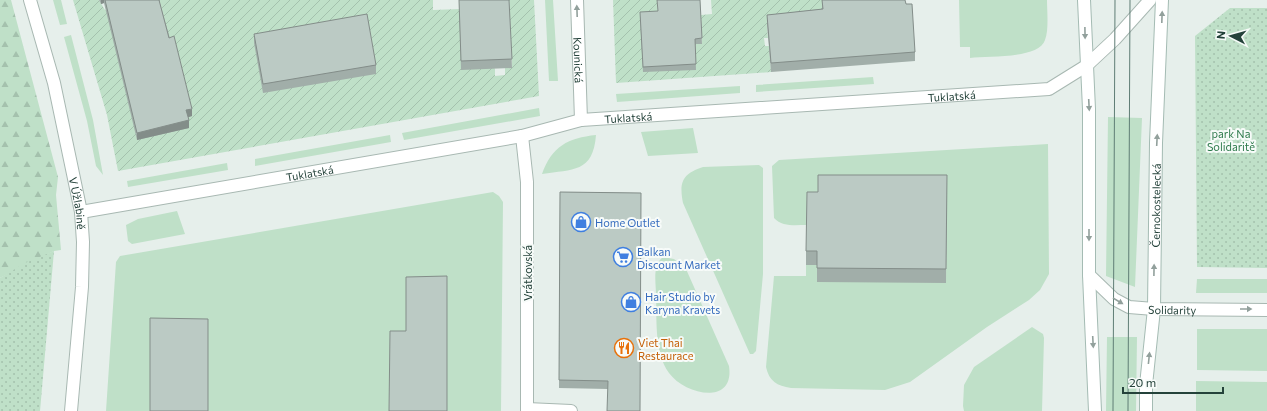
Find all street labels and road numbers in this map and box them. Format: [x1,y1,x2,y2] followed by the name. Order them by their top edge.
[572,37,586,83] street label: Kounická
[927,87,976,104] street label: Tuklatská
[604,109,653,125] street label: Tuklatská
[285,162,334,183] street label: Tuklatská
[1147,163,1162,247] street label: Černokostelecká
[67,176,89,230] street label: V Úžlabině
[521,245,534,301] street label: Vrátkovská
[1148,302,1197,316] street label: Solidarity

